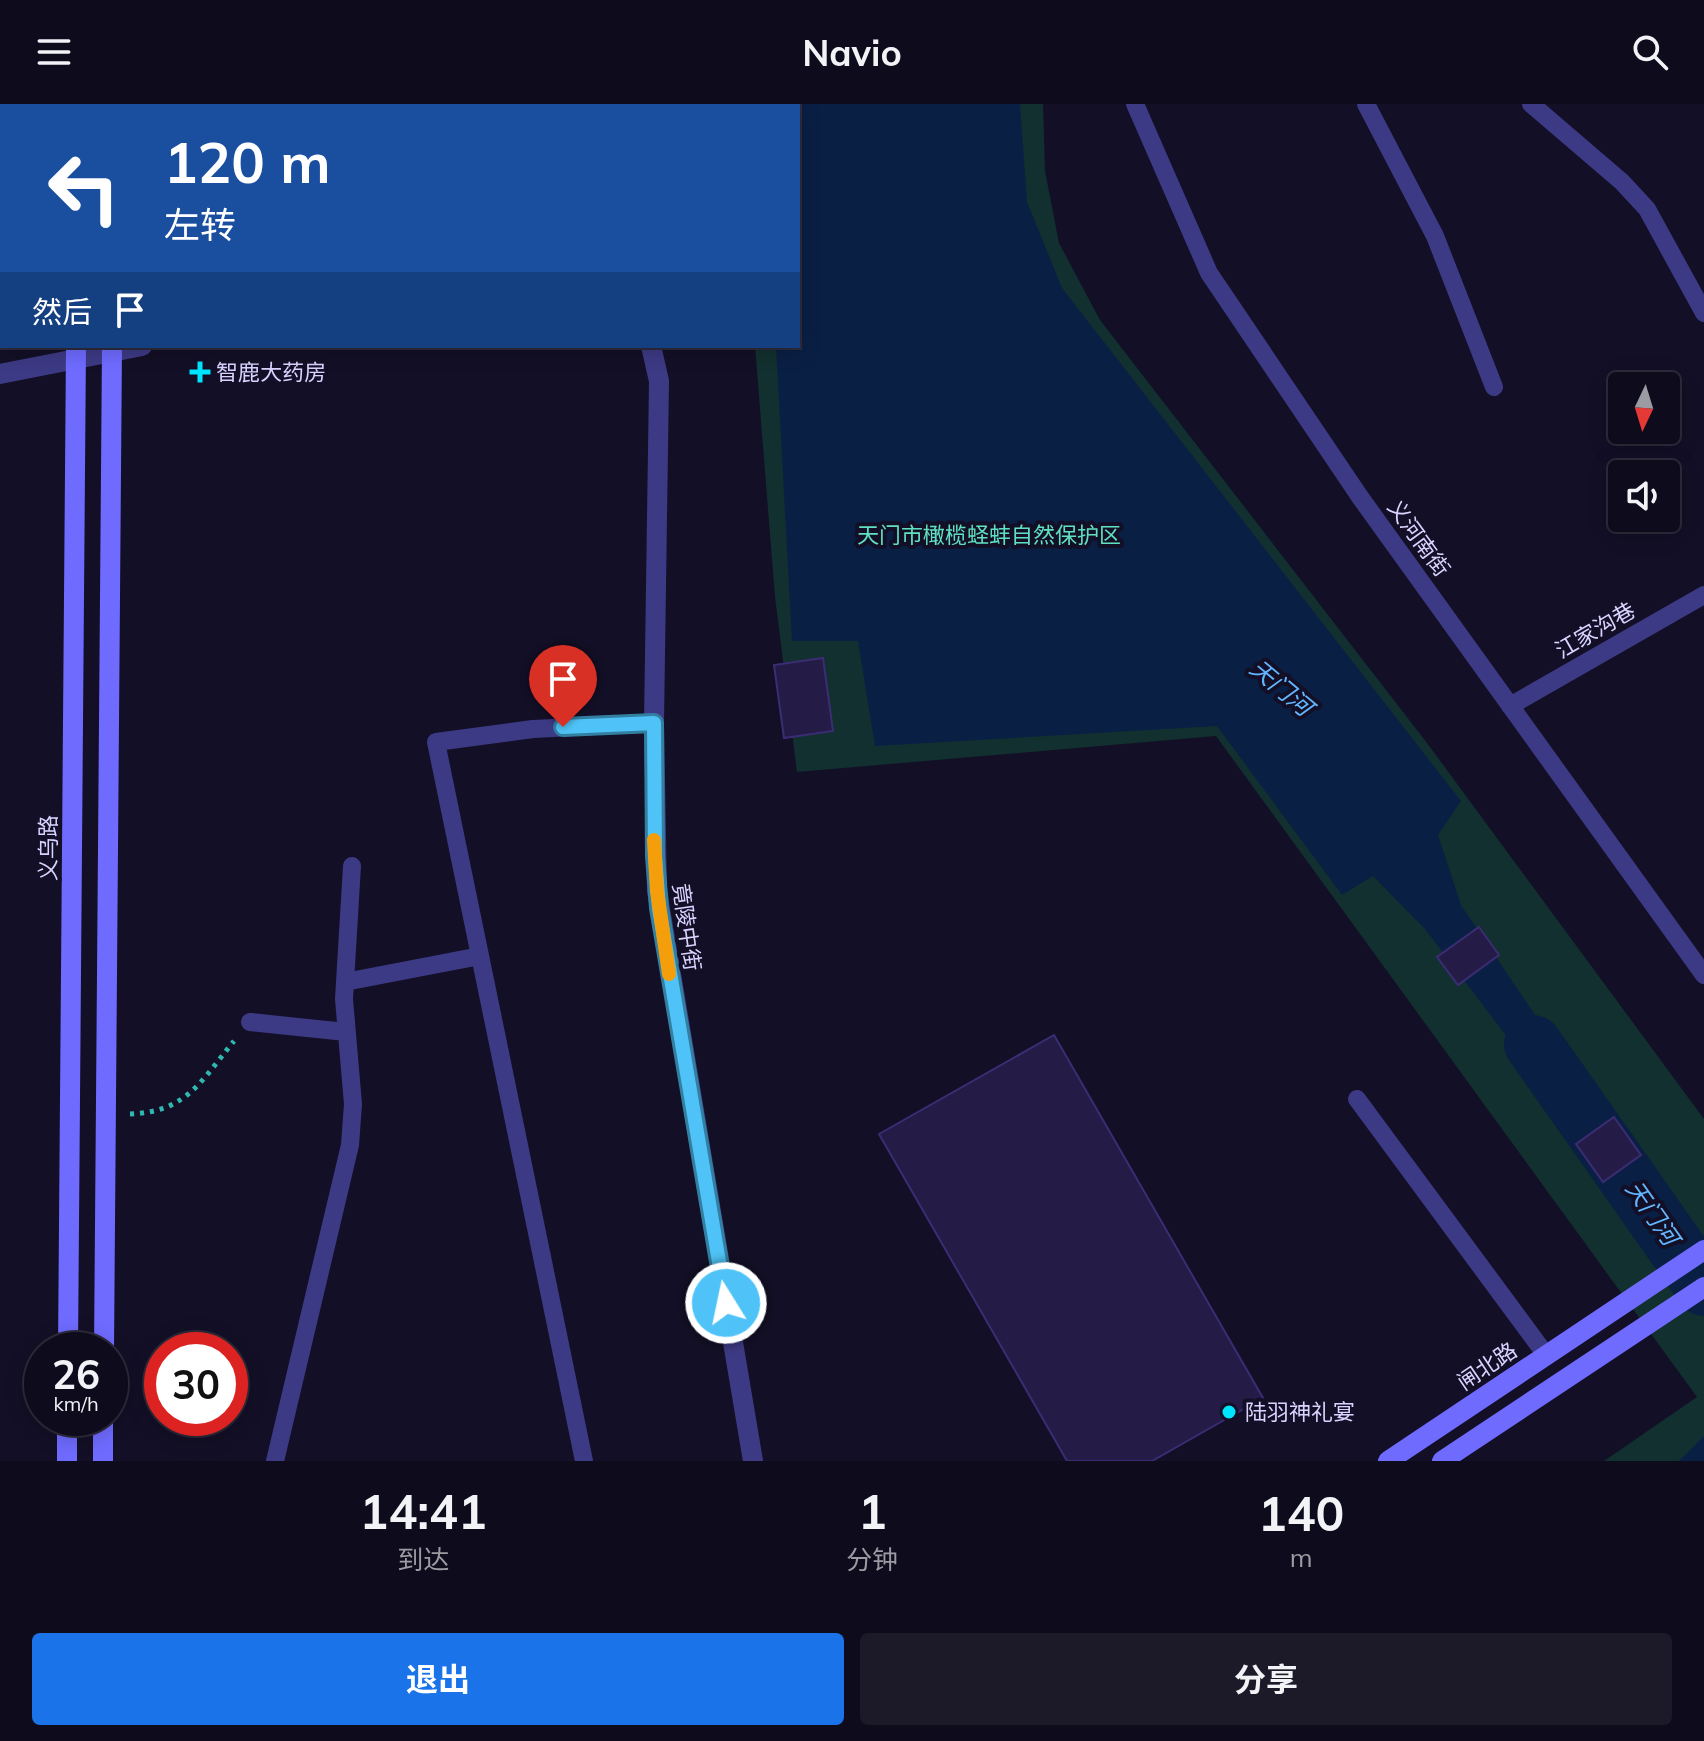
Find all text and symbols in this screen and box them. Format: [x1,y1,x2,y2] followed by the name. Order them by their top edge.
[32,30,76,74] icon: menu
[802,30,902,75] text: Navio
[1628,30,1672,74] icon: search
[164,127,331,197] text: 120 m
[32,136,136,240] icon: left
[164,202,236,247] text: 左转
[108,288,152,332] icon: arrive
[32,293,92,331] text: 然后
[216,358,326,386] place label: 智鹿大药房
[191,363,209,381] marker: 智鹿大药房
[1608,372,1680,444] north arrow
[1608,372,1680,532] map controls
[1608,460,1680,532] button: sound
[1382,494,1456,582] street label: 义河南街
[857,521,1121,549] park label: 天门市橄榄蛏蚌自然保护区
[1550,596,1640,664] street label: 江家沟巷
[529,645,597,727] pin
[1244,653,1322,724] water label: 天门河
[541,657,585,701] icon: arrive
[34,815,62,881] street label: 义乌路
[667,881,707,973] street label: 竟陵中街
[1620,1174,1688,1254] water label: 天门河
[684,1261,768,1345] position arrow
[144,1332,248,1436] speed limit sign: 30
[1452,1336,1522,1396] street label: 闸北路
[52,1349,100,1399] text: 26
[53,1391,99,1416] text: km/h
[1245,1398,1355,1426] place label: 陆羽神礼宴
[1220,1403,1238,1421] marker: 陆羽神礼宴
[360,1481,487,1541] text: 14:41
[858,1481,887,1541] text: 1
[1258,1483,1344,1543] text: 140
[1290,1541,1313,1574] text: m
[397,1543,449,1576] text: 到达
[846,1543,898,1576] text: 分钟
[32,1633,844,1725] button: 退出
[860,1633,1672,1725] button: 分享

